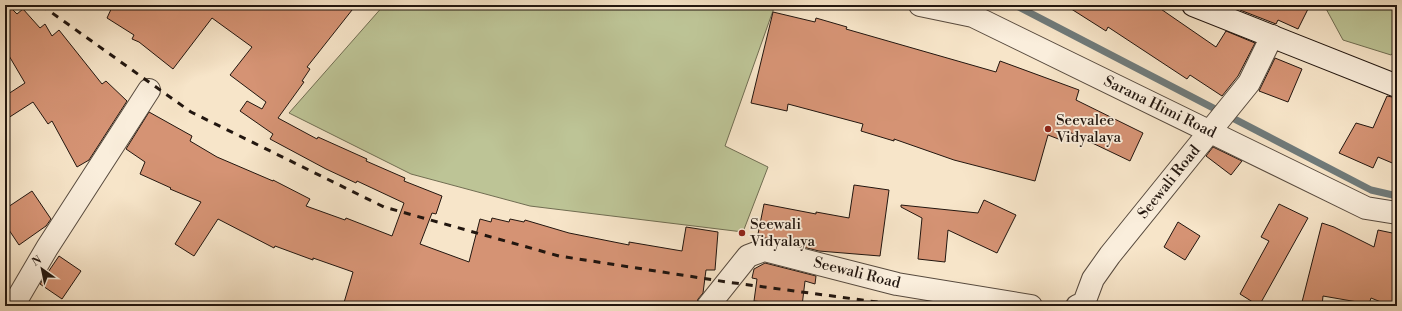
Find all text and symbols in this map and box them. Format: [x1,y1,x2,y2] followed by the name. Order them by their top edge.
[1101,72,1220,143] street label: Sarana Himi Road
[1055,111,1121,147] place label: Seevalee Vidyalaya
[1043,124,1053,134] marker: Seevalee Vidyalaya
[1134,141,1205,223] street label: Seewali Road
[749,215,815,251] place label: Seewali Vidyalaya
[737,228,747,238] marker: Seewali Vidyalaya
[22,249,62,289] north arrow
[30,253,45,270] text: N
[812,253,903,293] street label: Seewali Road

